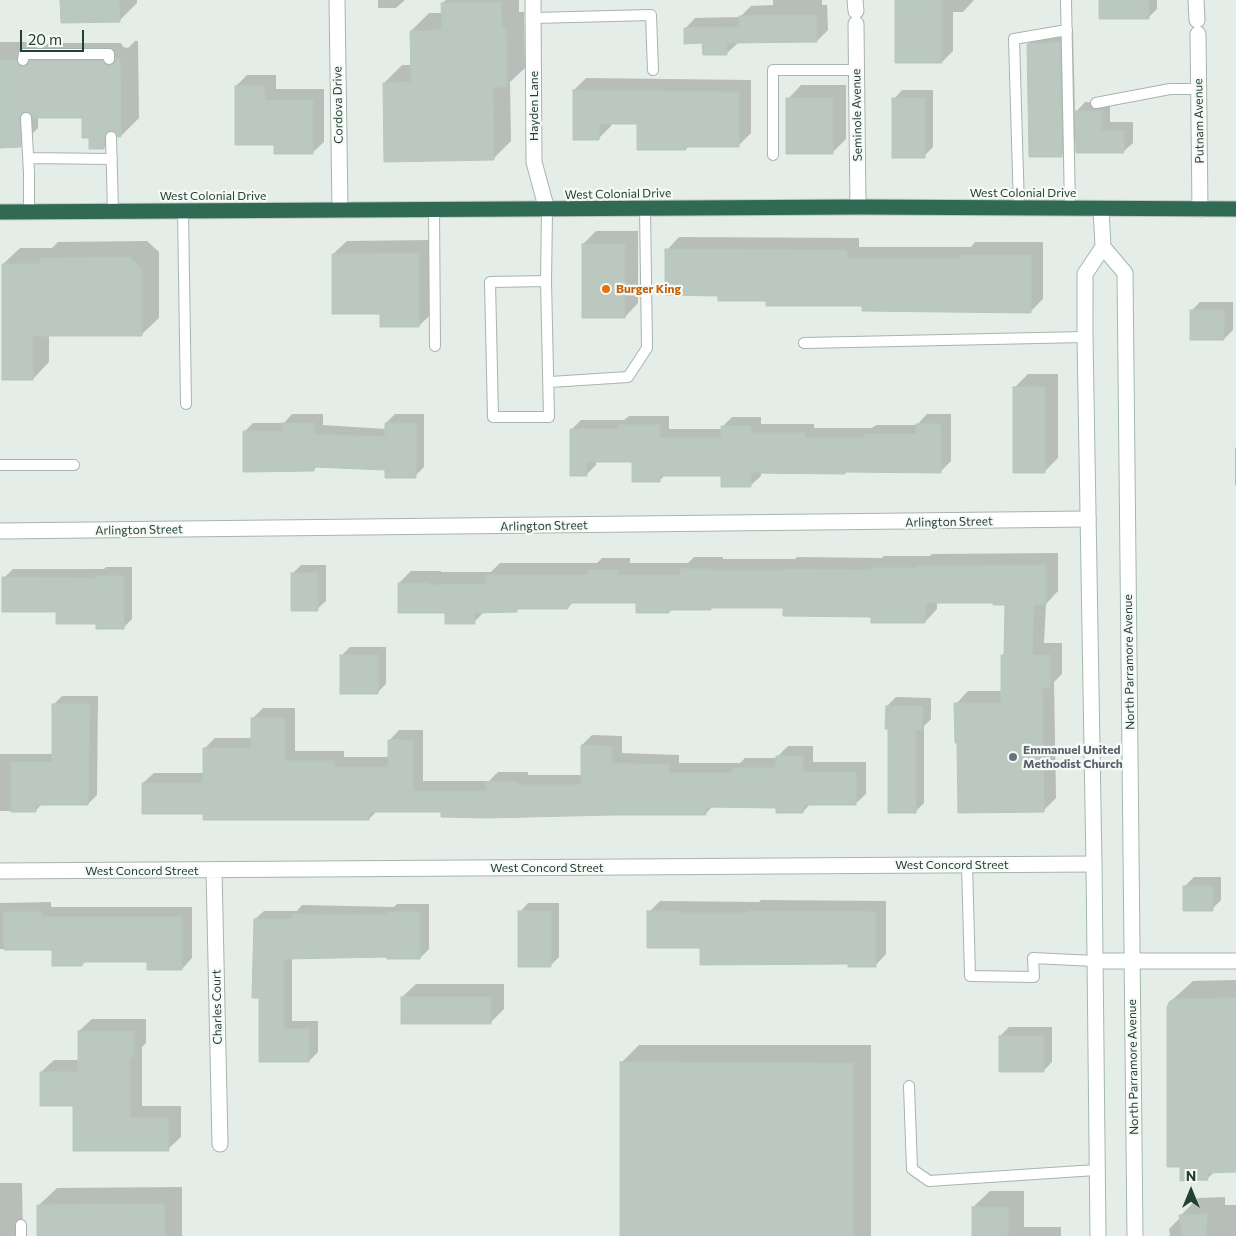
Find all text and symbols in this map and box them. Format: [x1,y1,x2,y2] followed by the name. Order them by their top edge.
[22,20,86,52] scale bar
[28,30,62,48] text: 20 m
[330,66,346,144] street label: Cordova Drive
[849,69,865,161] street label: Seminole Avenue
[527,71,541,141] street label: Hayden Lane
[1191,78,1207,164] street label: Putnam Avenue
[565,186,671,202] street label: West Colonial Drive
[970,186,1076,200] street label: West Colonial Drive
[160,189,266,203] street label: West Colonial Drive
[616,282,681,296] place label: Burger King
[600,283,612,295] marker: Burger King
[905,514,993,530] street label: Arlington Street
[500,518,588,534] street label: Arlington Street
[95,522,183,538] street label: Arlington Street
[1121,594,1137,730] street label: North Parramore Avenue
[1023,743,1123,771] place label: Emmanuel United Methodist Church
[1007,751,1019,763] marker: Emmanuel United Methodist Church
[895,858,1009,872] street label: West Concord Street
[490,861,604,875] street label: West Concord Street
[85,864,199,878] street label: West Concord Street
[209,969,225,1045] street label: Charles Court
[1125,999,1141,1135] street label: North Parramore Avenue
[1166,1166,1216,1216] north arrow
[1186,1167,1196,1184] text: N

